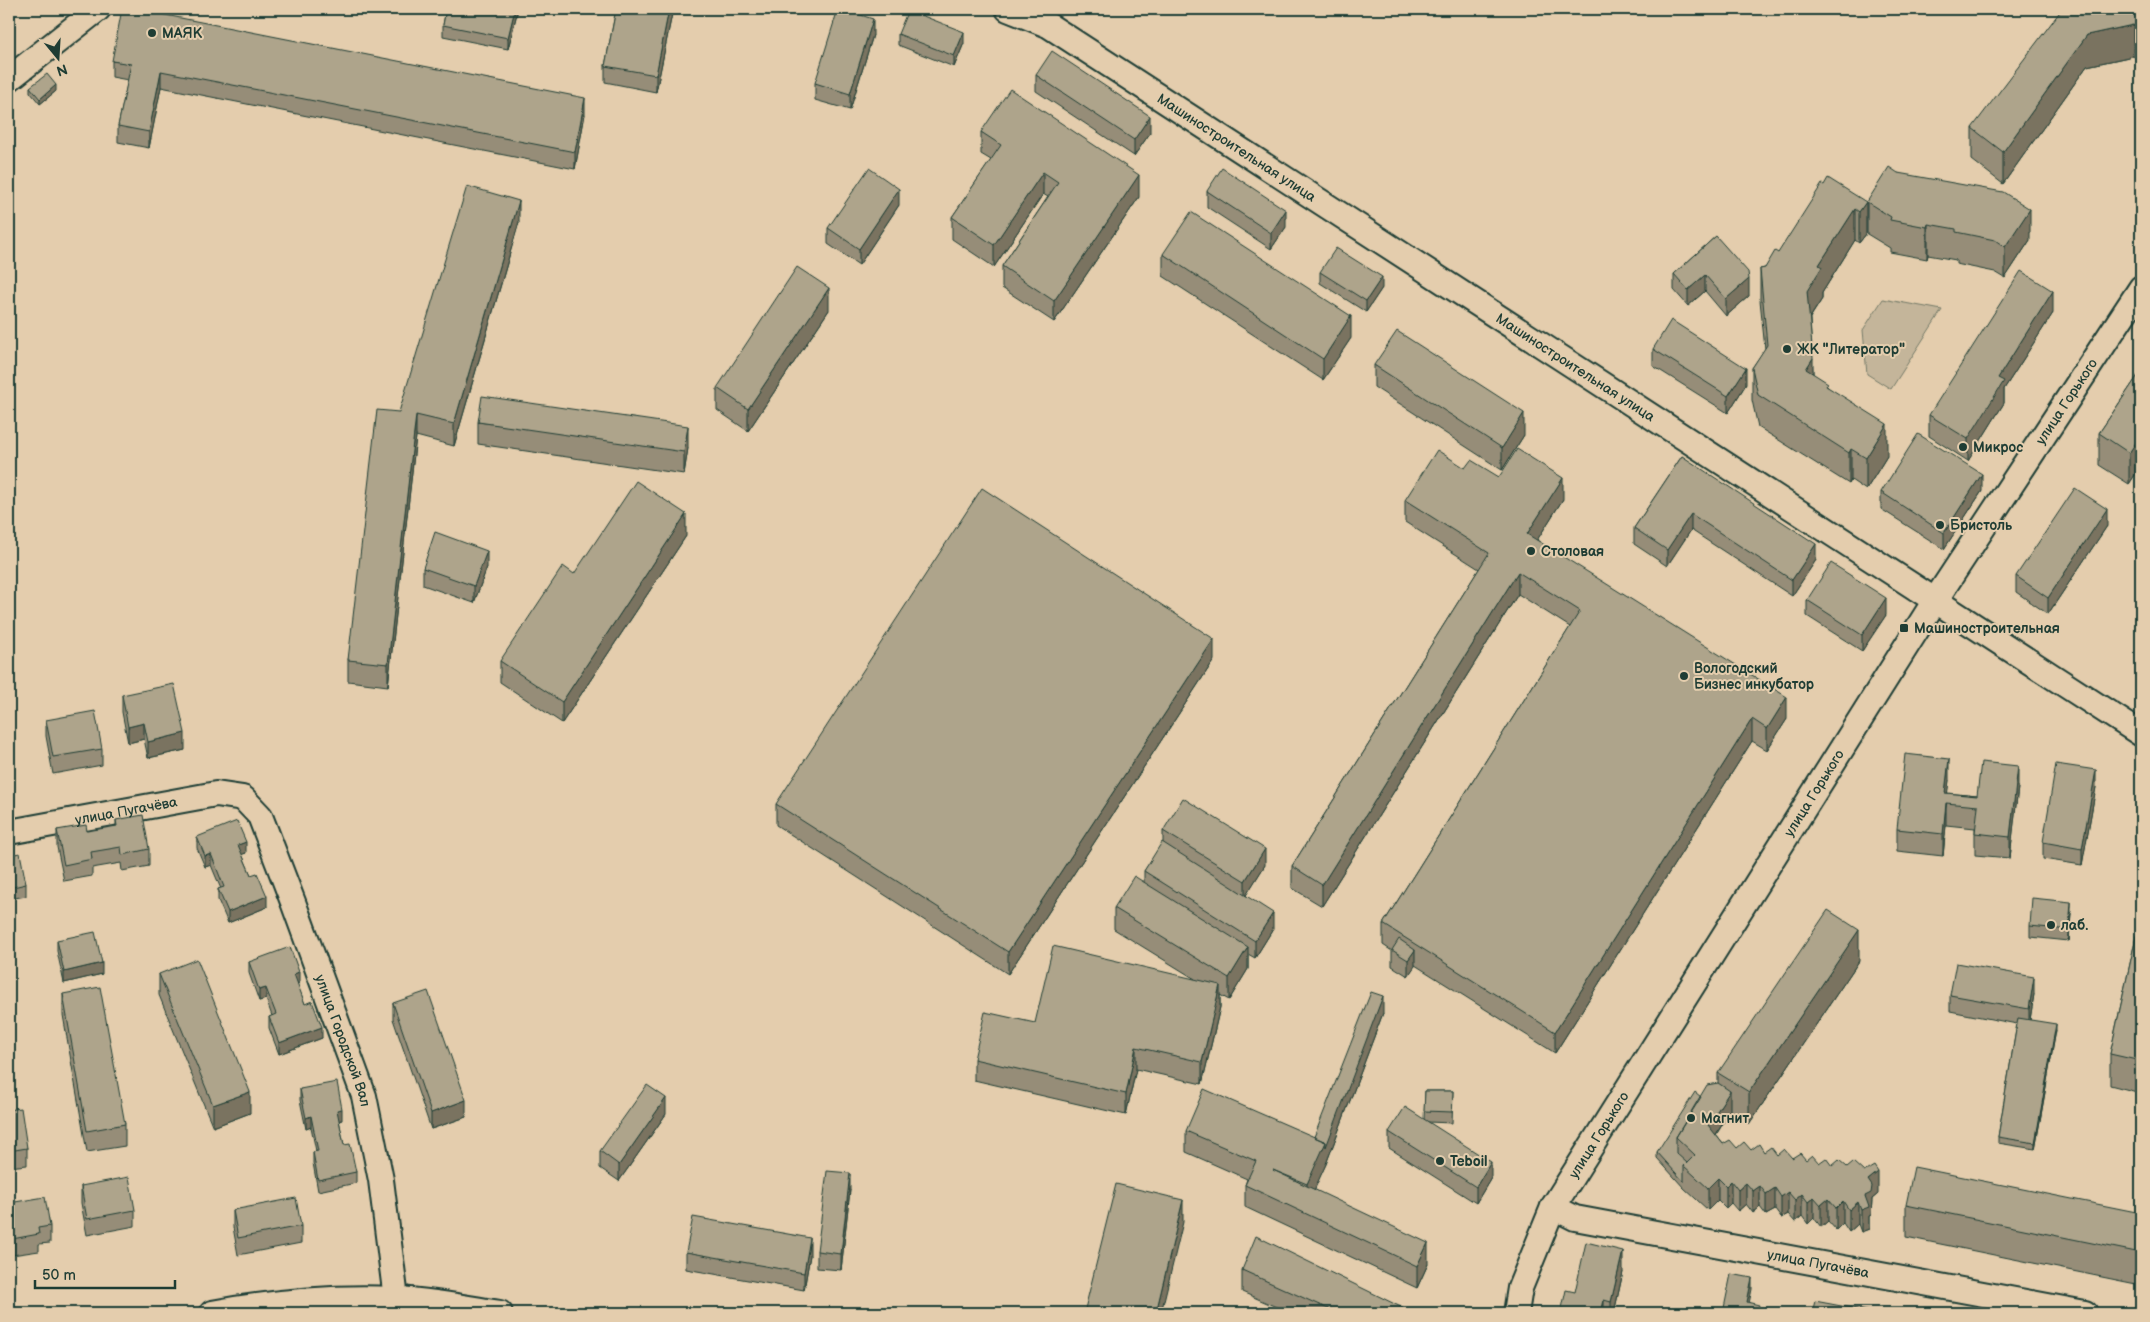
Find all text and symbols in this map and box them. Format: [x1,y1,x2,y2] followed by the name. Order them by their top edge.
[162,25,203,42] place label: МАЯК
[146,27,158,39] marker: МАЯК
[32,32,82,82] north arrow
[54,60,69,80] text: N
[1154,90,1320,206] street label: Машиностроительная улица
[1493,310,1659,425] street label: Машиностроительная улица
[1797,341,1905,358] place label: ЖК "Литератор"
[1781,343,1793,355] marker: ЖК "Литератор"
[2032,355,2101,448] street label: улица Горького
[1973,439,2023,456] place label: Микрос
[1957,441,1969,453] marker: Микрос
[1950,517,2013,534] place label: Бристоль
[1934,519,1946,531] marker: Бристоль
[1541,543,1604,560] place label: Столовая
[1525,545,1537,557] marker: Столовая
[1914,620,2060,637] place label: Машиностроительная
[1898,622,1910,634] marker: Машиностроительная
[1694,660,1815,693] place label: Вологодский Бизнес инкубатор
[1678,670,1690,682] marker: Вологодский Бизнес инкубатор
[1780,746,1847,840] street label: улица Горького
[74,793,179,828] street label: улица Пугачёва
[2060,917,2088,934] place label: лаб.
[2045,919,2057,931] marker: лаб.
[312,972,374,1108] street label: улица Городской Вал
[1565,1088,1632,1181] street label: улица Горького
[1701,1110,1749,1127] place label: Магнит
[1685,1112,1697,1124] marker: Магнит
[1450,1153,1488,1170] place label: Teboil
[1434,1155,1446,1167] marker: Teboil
[1766,1245,1871,1281] street label: улица Пугачёва
[35,1257,175,1289] scale bar
[42,1266,76,1285] text: 50 m

